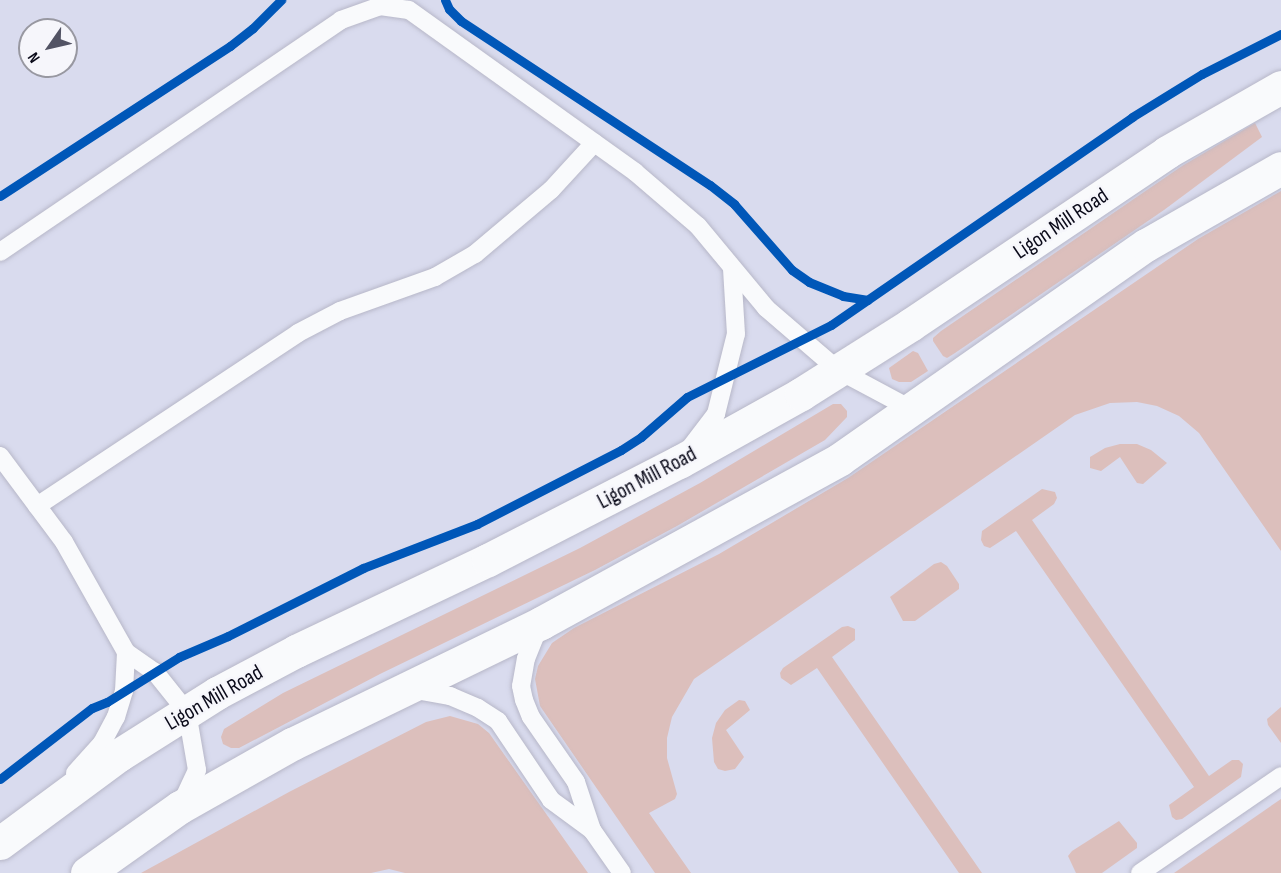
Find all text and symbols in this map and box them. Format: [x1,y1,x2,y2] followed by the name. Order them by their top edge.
[18,18,78,78] north arrow
[24,48,45,66] text: N
[1009,183,1113,265] street label: Ligon Mill Road
[593,441,701,515] street label: Ligon Mill Road
[160,659,268,737] street label: Ligon Mill Road

